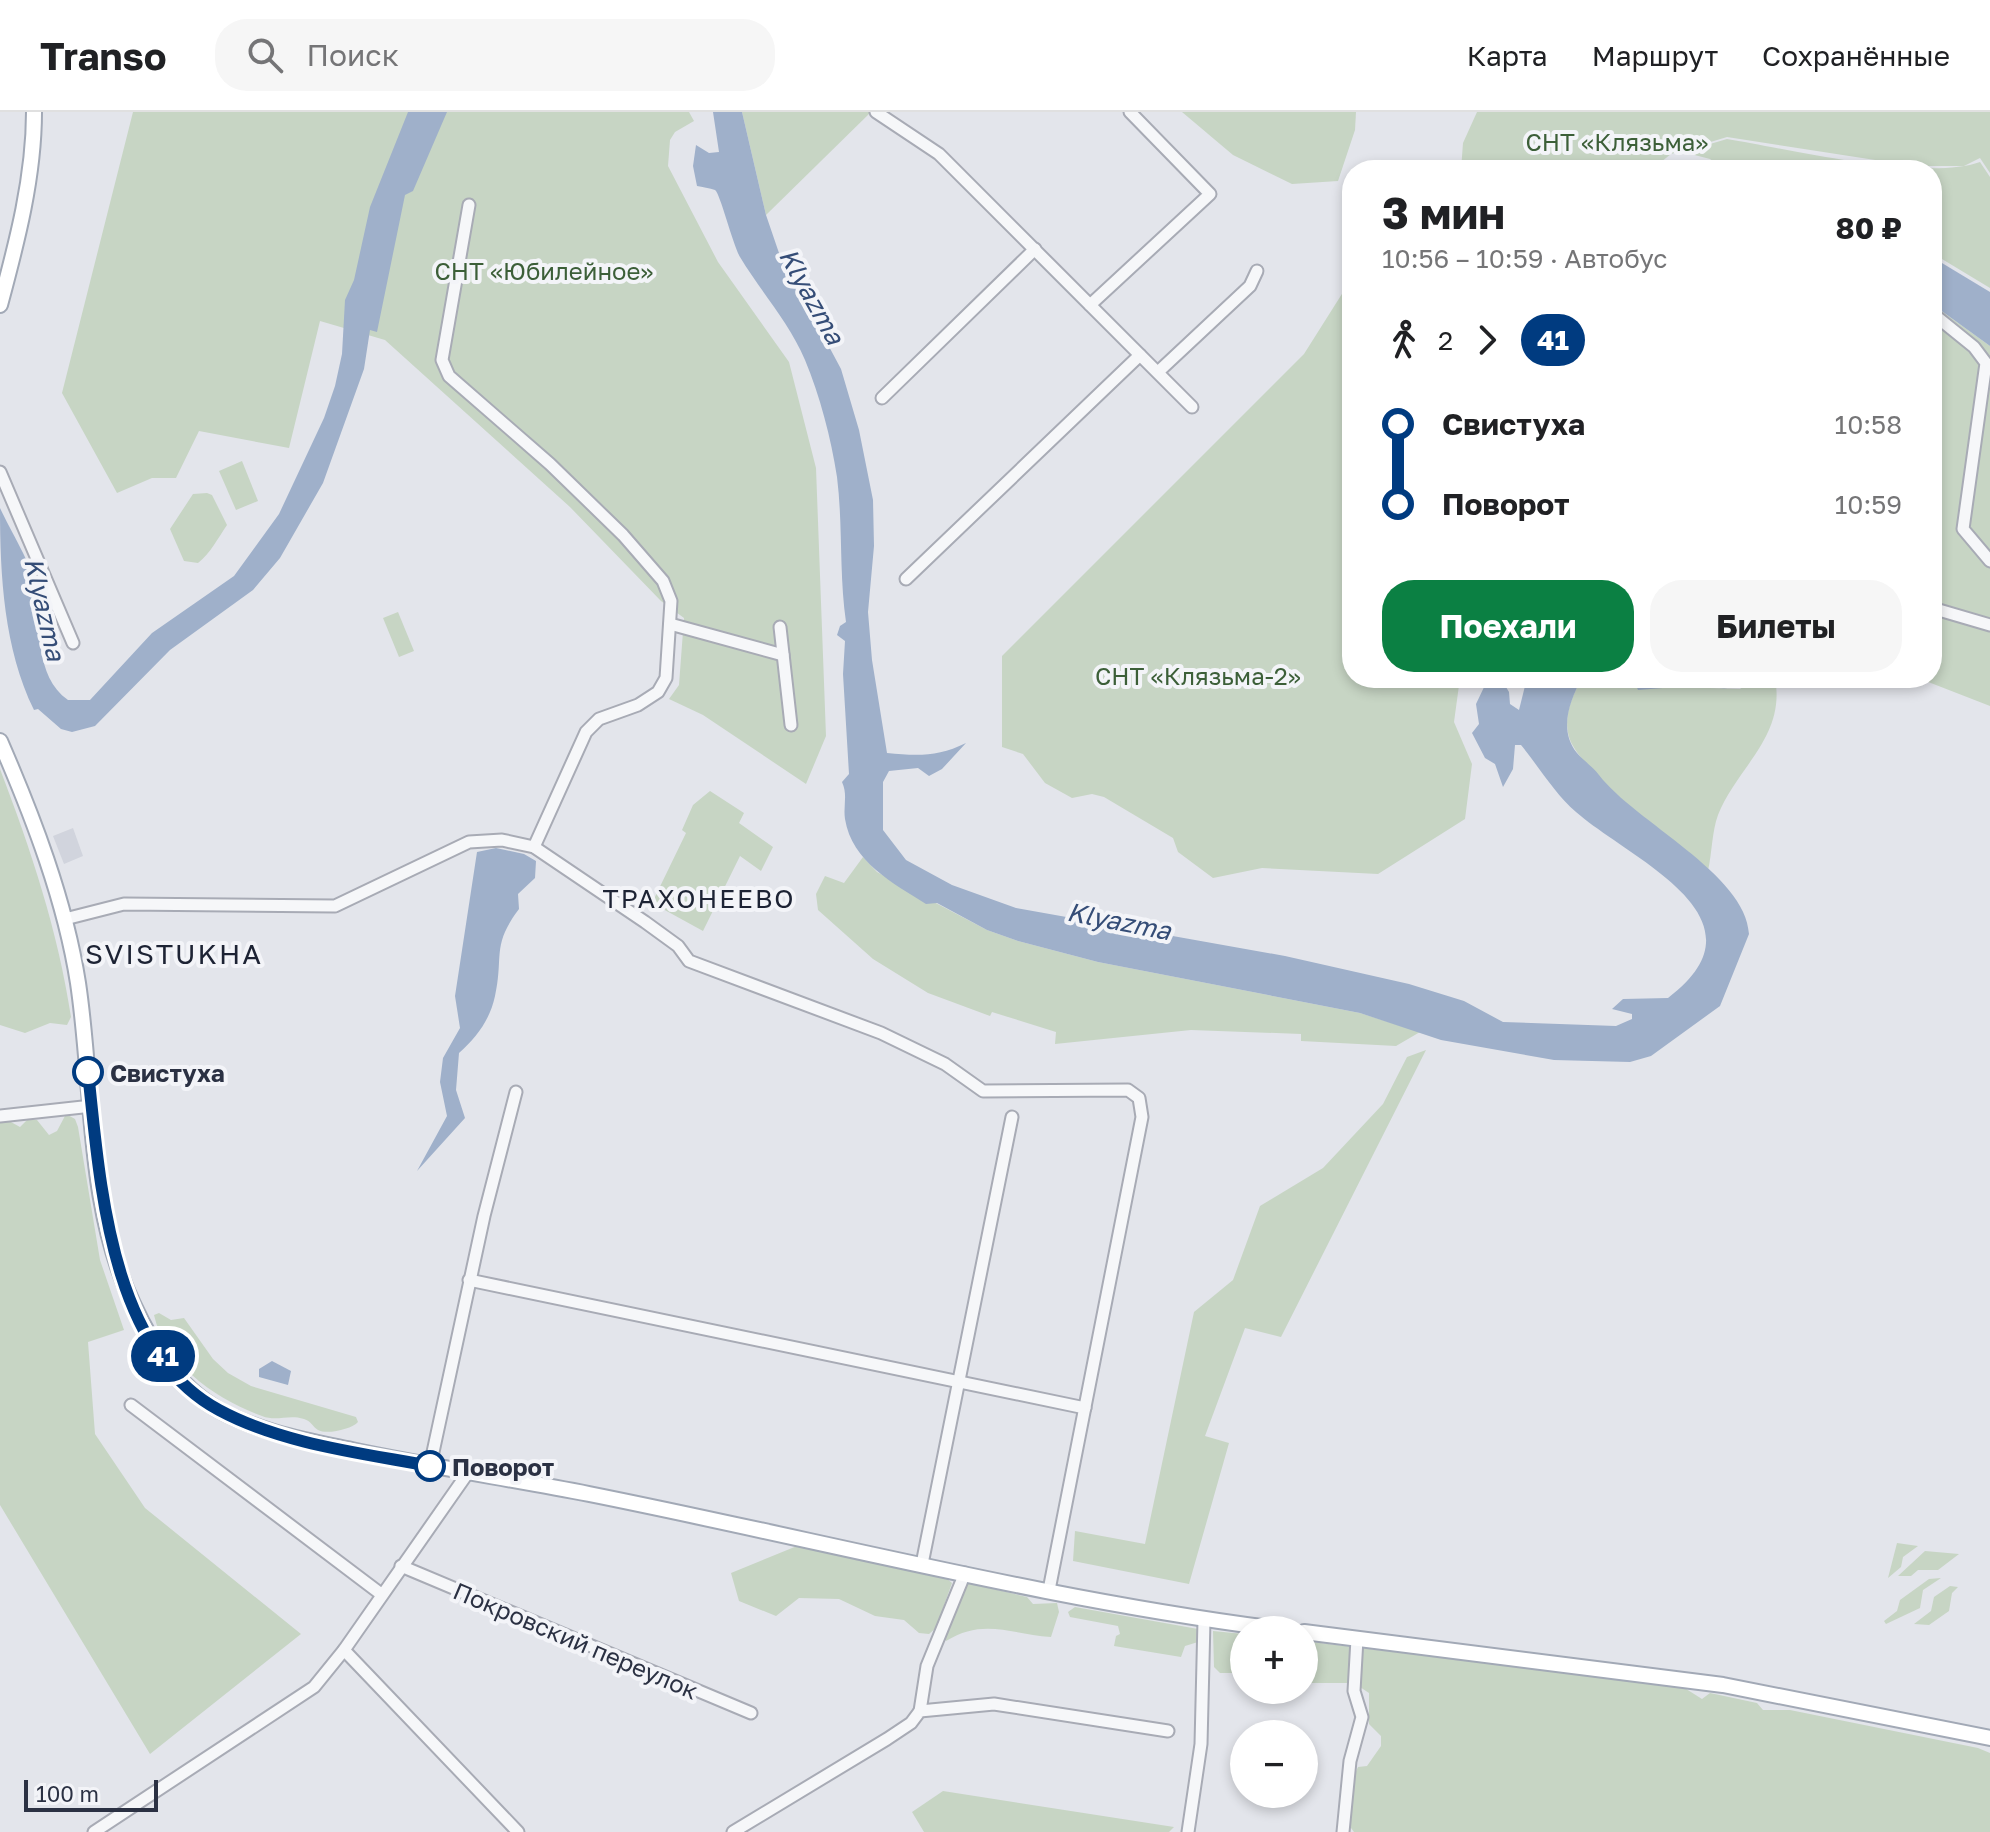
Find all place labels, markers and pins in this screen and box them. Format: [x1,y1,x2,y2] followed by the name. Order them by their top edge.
[73,1057,103,1087] marker: Свистуха
[110,1058,225,1087] place label: Свистуха
[415,1451,445,1481] marker: Поворот
[452,1452,554,1481] place label: Поворот

